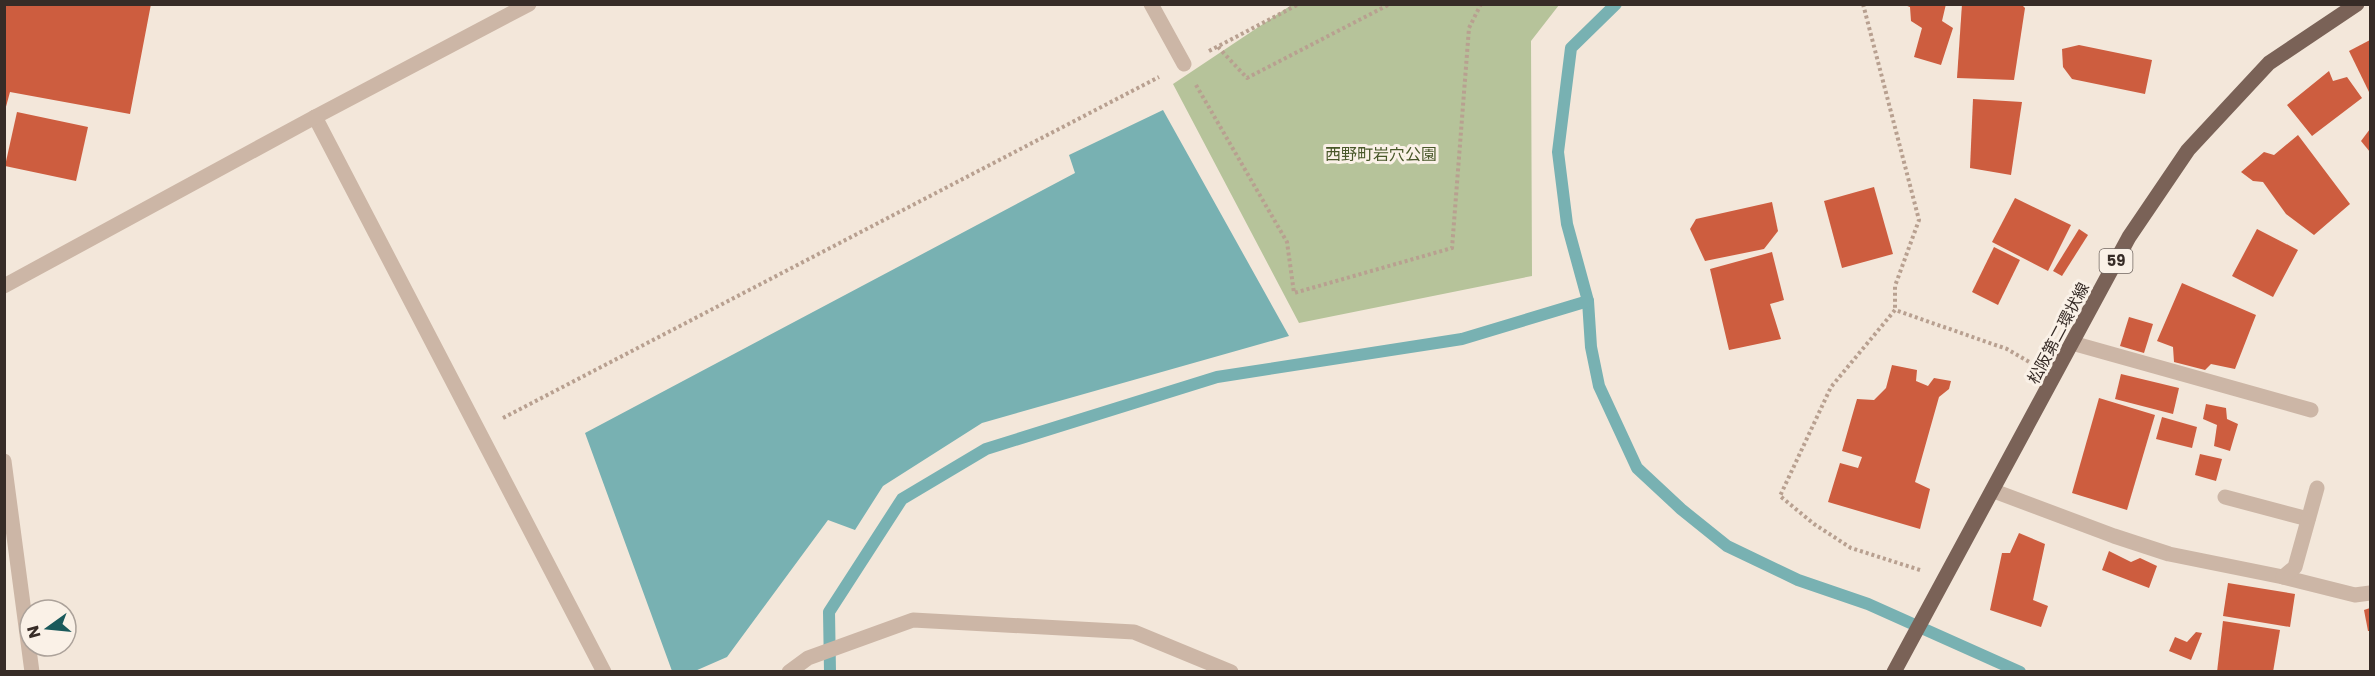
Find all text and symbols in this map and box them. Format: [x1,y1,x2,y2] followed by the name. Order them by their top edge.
[1325,143,1437,166] park label: 西野町岩穴公園
[2100,249,2132,273] road number: 59
[2022,278,2095,388] street label: 松阪第二環状線
[18,598,78,658] north arrow
[21,623,47,641] text: N

